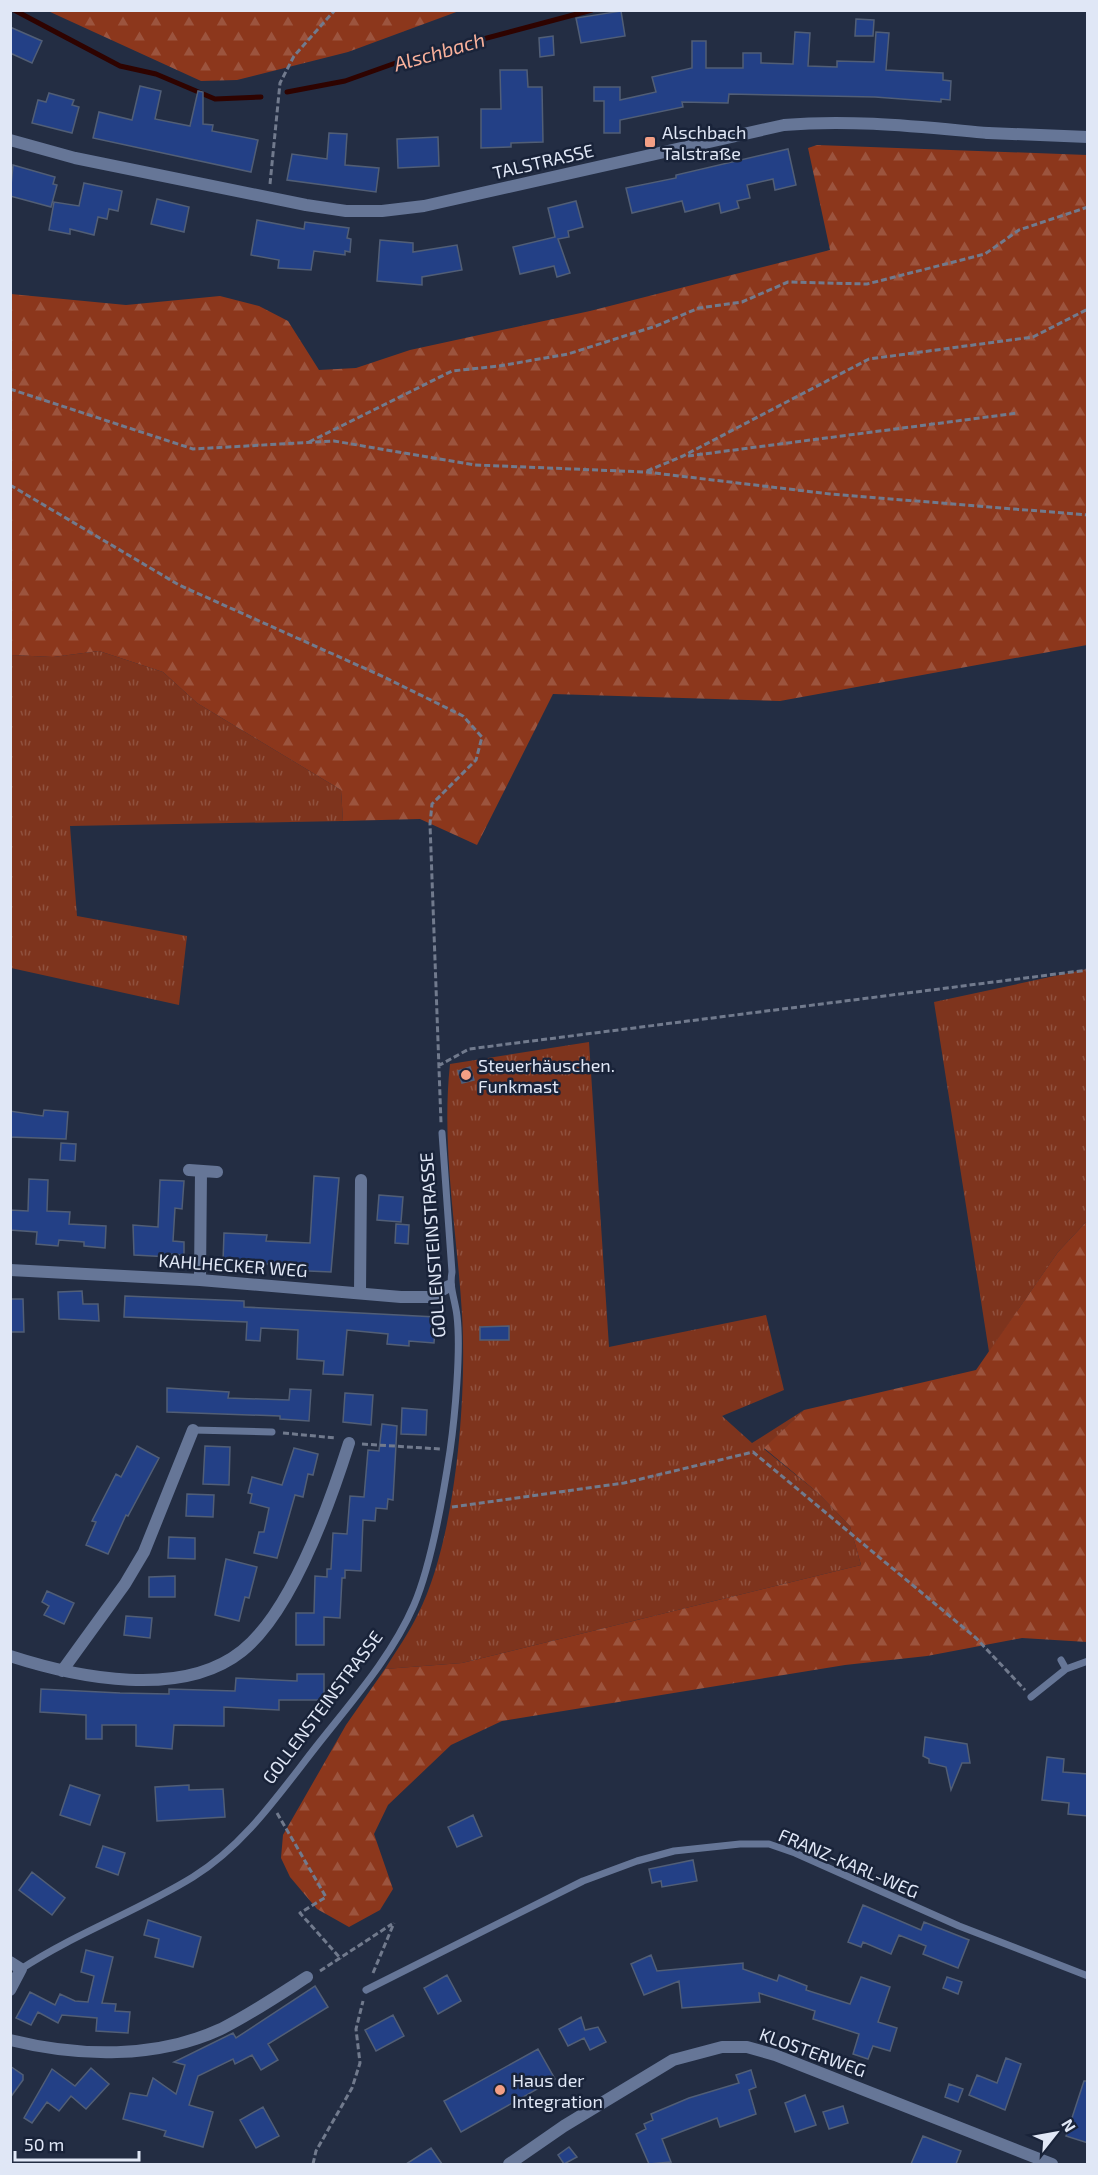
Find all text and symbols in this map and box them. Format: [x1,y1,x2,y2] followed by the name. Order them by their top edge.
[390,27,487,76] water label: Alschbach
[662,121,746,164] place label: Alschbach Talstraße
[643,135,657,149] marker: Alschbach Talstraße
[490,139,596,183] street label: TALSTRASSE
[478,1054,615,1097] place label: Steuerhäuschen. Funkmast
[459,1068,473,1082] marker: Steuerhäuschen. Funkmast
[415,1152,449,1338] street label: GOLLENSTEINSTRASSE
[158,1249,308,1281] street label: KAHLHECKER WEG
[257,1626,387,1788] street label: GOLLENSTEINSTRASSE
[775,1823,923,1903] street label: FRANZ-KARL-WEG
[757,2023,869,2081] street label: KLOSTERWEG
[512,2069,603,2112] place label: Haus der Integration
[493,2083,507,2097] marker: Haus der Integration
[1026,2103,1086,2163] north arrow
[1058,2115,1080,2135] text: N
[15,2124,140,2162] scale bar
[24,2133,64,2155] text: 50 m

